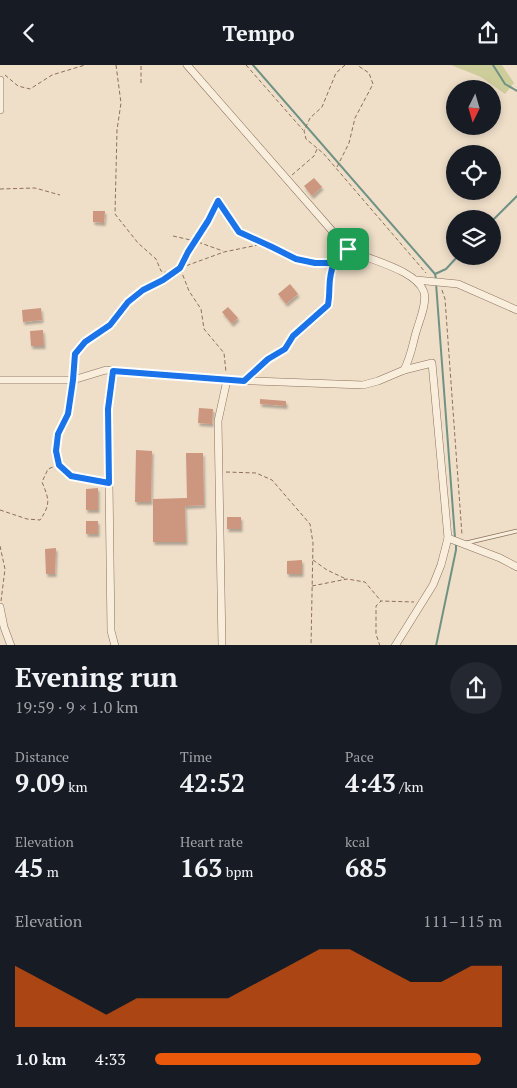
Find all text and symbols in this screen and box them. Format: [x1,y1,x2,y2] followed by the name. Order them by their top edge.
[222,18,295,47] text: Tempo
[15,19,43,47] icon: back
[474,19,502,47] icon: share
[446,80,501,135] north arrow
[446,80,501,265] map controls
[446,145,501,200] button: locate
[446,210,501,265] button: layers
[327,228,369,270] pin
[334,235,362,263] icon: arrive
[15,658,178,695] text: Evening run
[450,662,502,714] button: share
[15,696,138,718] text: 19:59 · 9 × 1.0 km
[15,747,69,766] text: Distance
[180,747,212,766] text: Time
[345,747,374,766] text: Pace
[15,766,65,799] text: 9.09
[180,766,245,799] text: 42:52
[345,766,396,799] text: 4:43
[65,777,88,796] text: km
[396,777,423,796] text: /km
[15,832,74,851] text: Elevation
[180,832,243,851] text: Heart rate
[345,832,370,851] text: kcal
[15,851,43,884] text: 45
[180,851,222,884] text: 163
[345,851,387,884] text: 685
[43,862,59,881] text: m
[222,862,253,881] text: bpm
[15,910,82,932] text: Elevation
[423,910,502,932] text: 111–115 m
[15,1048,66,1070] text: 1.0 km
[95,1048,126,1070] text: 4:33

